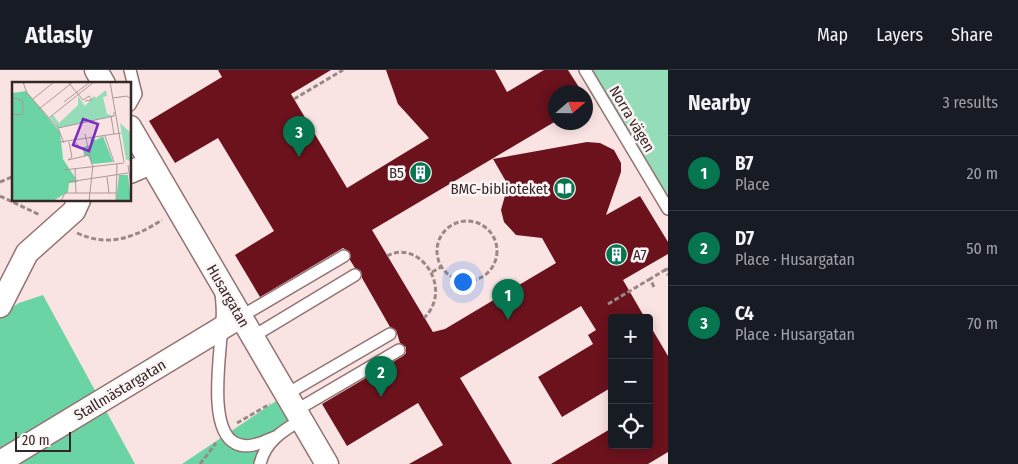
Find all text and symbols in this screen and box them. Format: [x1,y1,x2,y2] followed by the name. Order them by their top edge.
[25,21,93,49] text: Atlasly
[817,24,848,46] text: Map
[876,24,923,46] text: Layers
[951,24,993,46] text: Share
[12,82,131,201] inset map
[605,83,659,155] street label: Norra vägen
[548,85,593,130] north arrow
[688,90,750,116] text: Nearby
[942,93,998,112] text: 3 results
[283,116,315,157] pin: 3
[735,152,753,175] text: B7
[408,161,432,185] building icon: B5
[389,164,404,182] place label: B5
[701,164,707,183] text: 1
[967,164,998,183] text: 20 m
[735,175,770,194] text: Place
[552,177,576,201] library icon: BMC-biblioteket
[450,180,548,198] place label: BMC-biblioteket
[735,227,754,250] text: D7
[700,239,708,258] text: 2
[966,239,998,258] text: 50 m
[605,243,629,267] building icon: A7
[633,246,647,264] place label: A7
[735,250,855,269] text: Place · Husargatan
[203,261,253,331] street label: Husargatan
[450,269,476,295] your location
[492,279,524,320] pin: 1
[735,302,754,325] text: C4
[608,314,653,449] map controls
[608,314,653,359] button: +
[700,314,708,333] text: 3
[967,314,998,333] text: 70 m
[735,325,855,344] text: Place · Husargatan
[71,356,169,424] street label: Stallmästargatan
[365,356,397,397] pin: 2
[608,359,653,404] button: −
[608,404,653,449] button: locate
[15,429,71,452] scale bar
[22,432,50,449] text: 20 m

